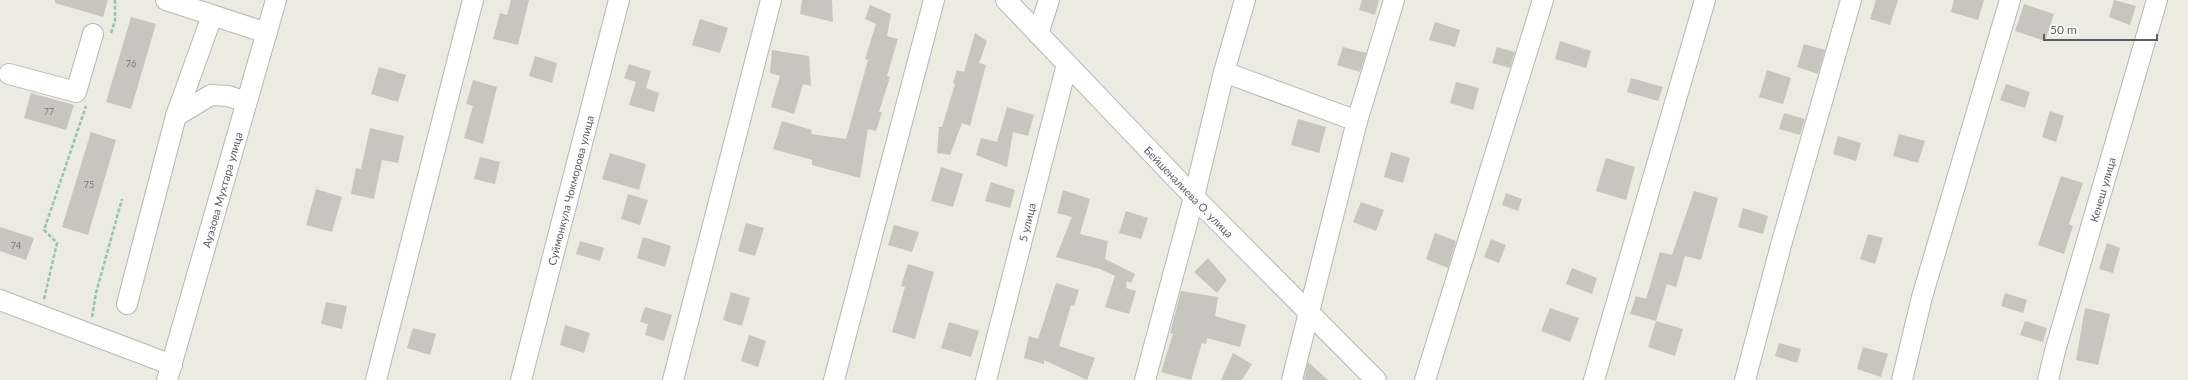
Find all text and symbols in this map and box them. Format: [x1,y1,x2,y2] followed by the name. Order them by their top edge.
[2044,16,2157,42] scale bar
[2050,22,2077,37] text: 50 m
[126,58,136,69] house number: 76
[44,106,54,117] house number: 77
[544,114,596,267] street label: Суймонкула Чокморова улица
[199,130,244,249] street label: Ауэзова Мухтара улица
[1142,143,1236,240] street label: Бейшеналиева О. улица
[2086,156,2117,223] street label: Кенеш улица
[84,179,94,190] house number: 75
[1015,201,1038,243] street label: 5 улица
[11,240,21,251] house number: 74

